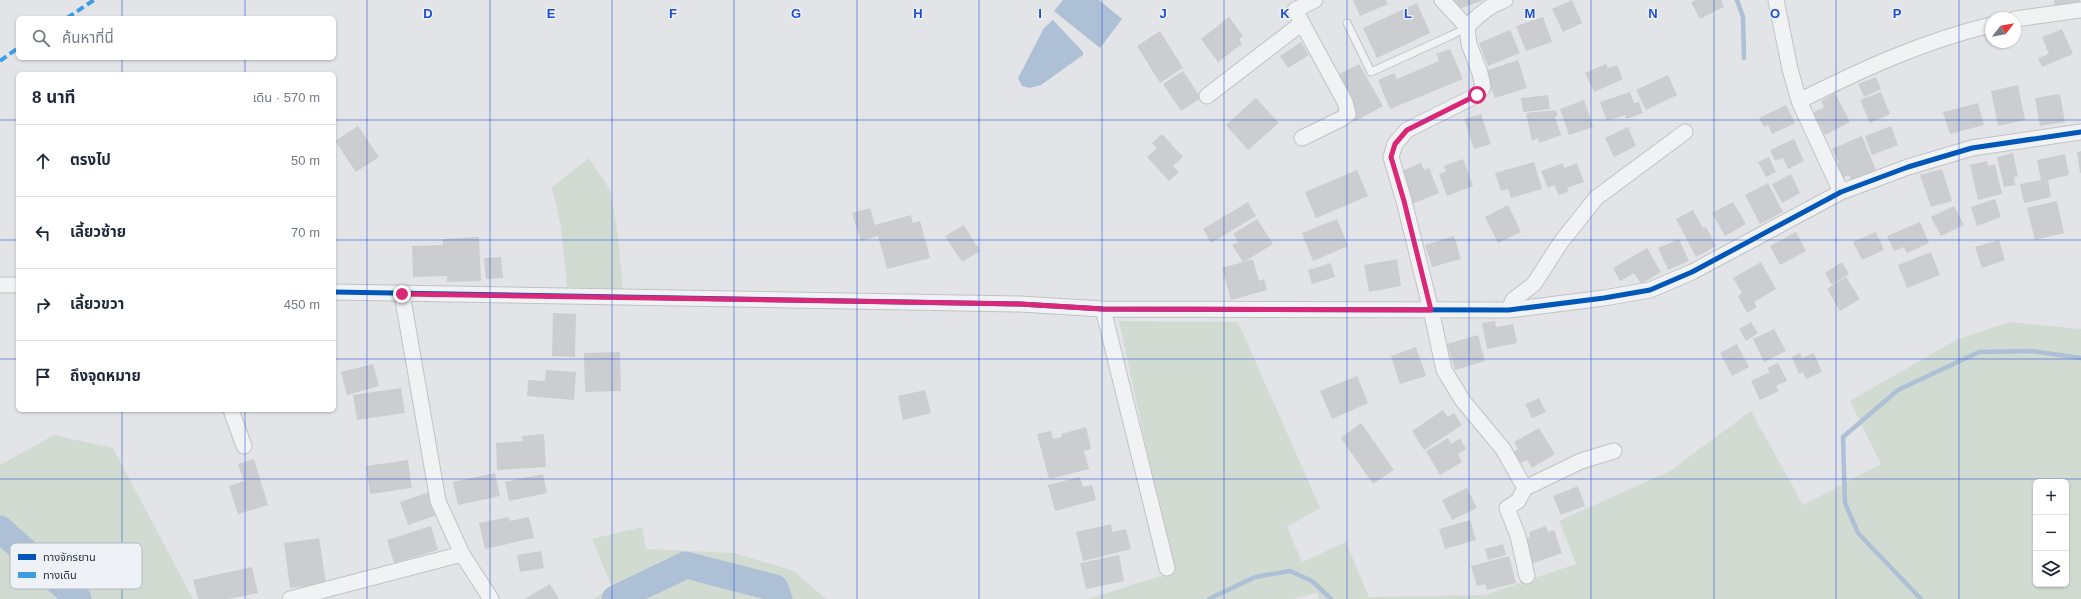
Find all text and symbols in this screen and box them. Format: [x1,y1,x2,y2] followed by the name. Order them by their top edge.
[423,6,433,21] text: D
[547,6,556,21] text: E
[669,6,677,21] text: F
[791,6,801,21] text: G
[913,6,923,21] text: H
[1038,6,1042,21] text: I
[1159,6,1167,21] text: J
[1280,6,1290,21] text: K
[1404,6,1412,21] text: L
[1525,6,1535,21] text: M
[1648,6,1658,21] text: N
[1770,6,1780,21] text: O
[1893,6,1902,21] text: P
[1985,12,2021,48] north arrow
[16,16,336,60] search box
[30,27,52,49] icon: search
[62,29,114,46] text: ค้นหาที่นี่
[1468,86,1486,104] route start
[32,88,76,107] text: 8 นาที
[253,90,320,105] text: เดิน · 570 m
[32,150,54,172] icon: ahead
[70,151,111,168] text: ตรงไป
[291,153,320,168] text: 50 m
[32,222,54,244] icon: left
[70,223,126,240] text: เลี้ยวซ้าย
[291,225,320,240] text: 70 m
[393,285,411,303] route end
[32,294,54,316] icon: right
[70,295,124,312] text: เลี้ยวขวา
[284,297,320,312] text: 450 m
[32,366,54,388] icon: arrive
[70,367,141,384] text: ถึงจุดหมาย
[2033,479,2069,587] map controls
[2033,479,2069,515] button: +
[2033,515,2069,551] button: −
[10,543,142,589] legend
[43,551,96,563] text: ทางจักรยาน
[2033,551,2069,587] button: layers
[43,569,77,581] text: ทางเดิน

